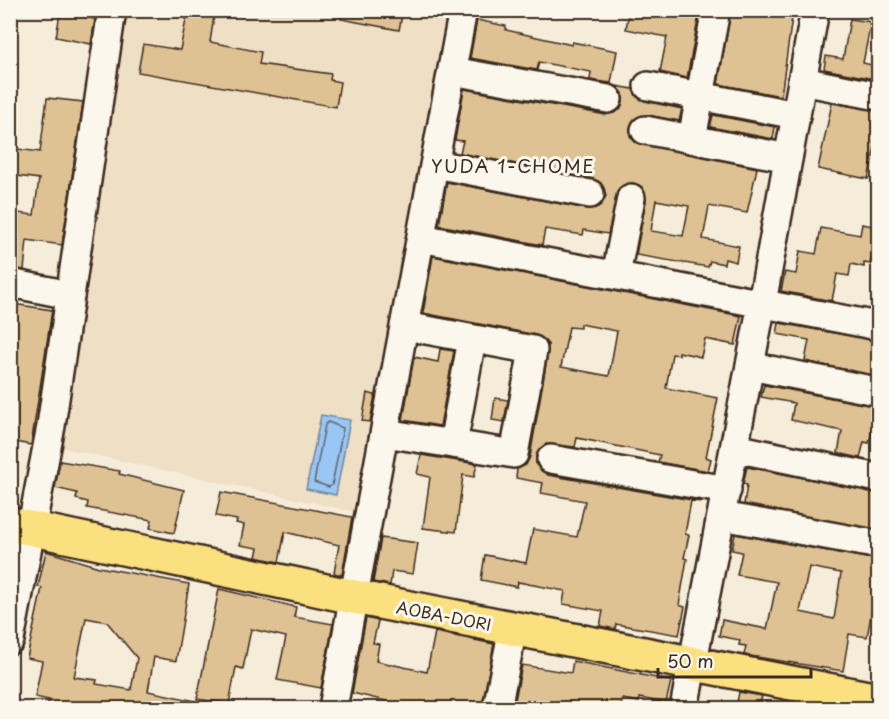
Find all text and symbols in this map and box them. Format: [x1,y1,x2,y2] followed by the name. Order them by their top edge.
[431,152,595,179] district label: YUDA 1-CHOME
[394,594,494,636] street label: AOBA-DORI
[658,641,811,679] scale bar
[667,647,714,674] text: 50 m

